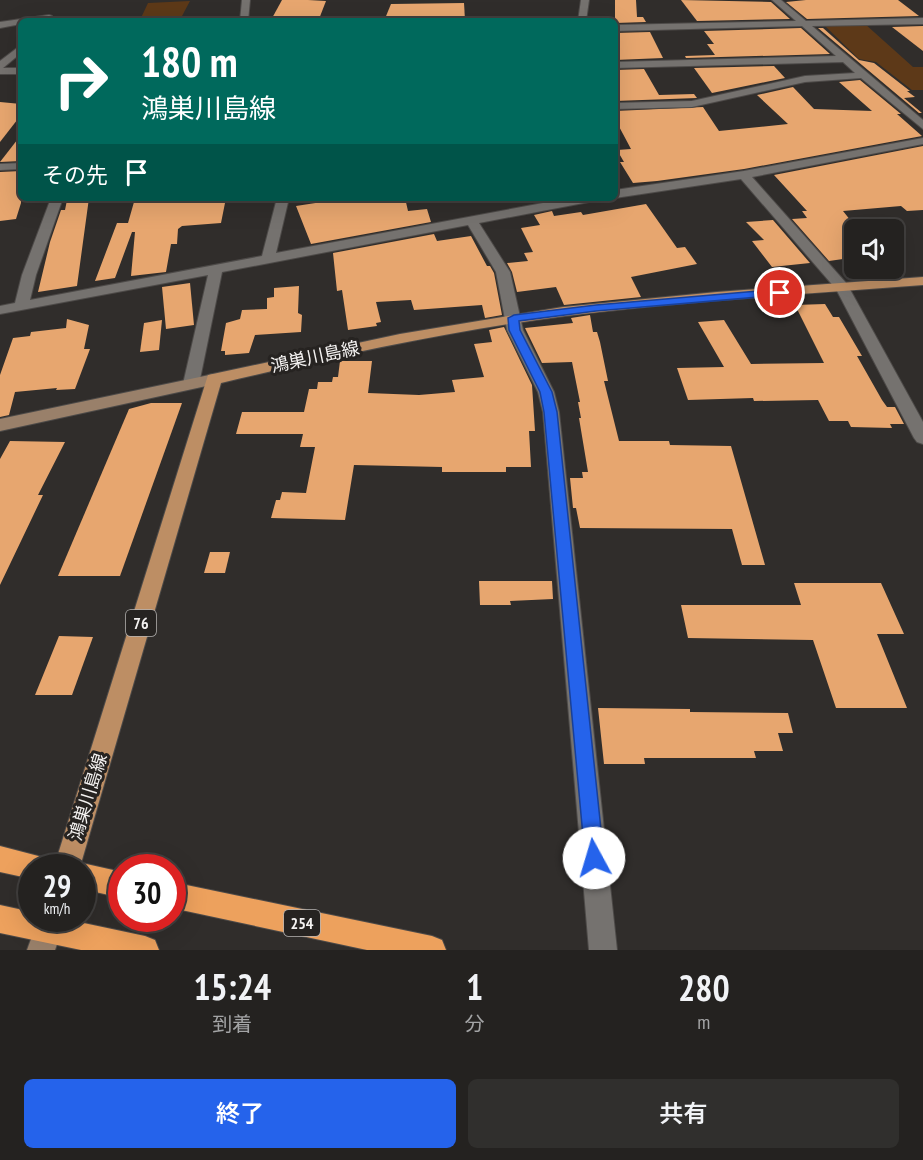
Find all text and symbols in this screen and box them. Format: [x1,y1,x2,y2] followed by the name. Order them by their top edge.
[141,34,238,89] text: 180 m
[42,42,120,120] icon: right
[141,91,276,125] text: 鴻巣川島線
[120,156,153,189] icon: arrive
[42,161,108,189] text: その先
[844,219,904,279] map controls
[844,219,904,279] button: sound
[754,267,805,318] pin
[763,276,796,309] icon: arrive
[268,336,361,377] street label: 鴻巣川島線
[126,610,156,636] road number: 76
[63,750,112,843] street label: 鴻巣川島線
[562,826,626,890] position arrow
[108,854,186,932] speed limit sign: 30
[43,866,71,905] text: 29
[44,899,70,918] text: km/h
[284,910,320,936] road number: 254
[193,963,271,1010] text: 15:24
[466,963,483,1010] text: 1
[678,964,730,1011] text: 280
[697,1009,710,1035] text: m
[212,1011,252,1037] text: 到着
[465,1011,485,1037] text: 分
[24,1079,456,1148] button: 終了
[468,1079,899,1148] button: 共有

